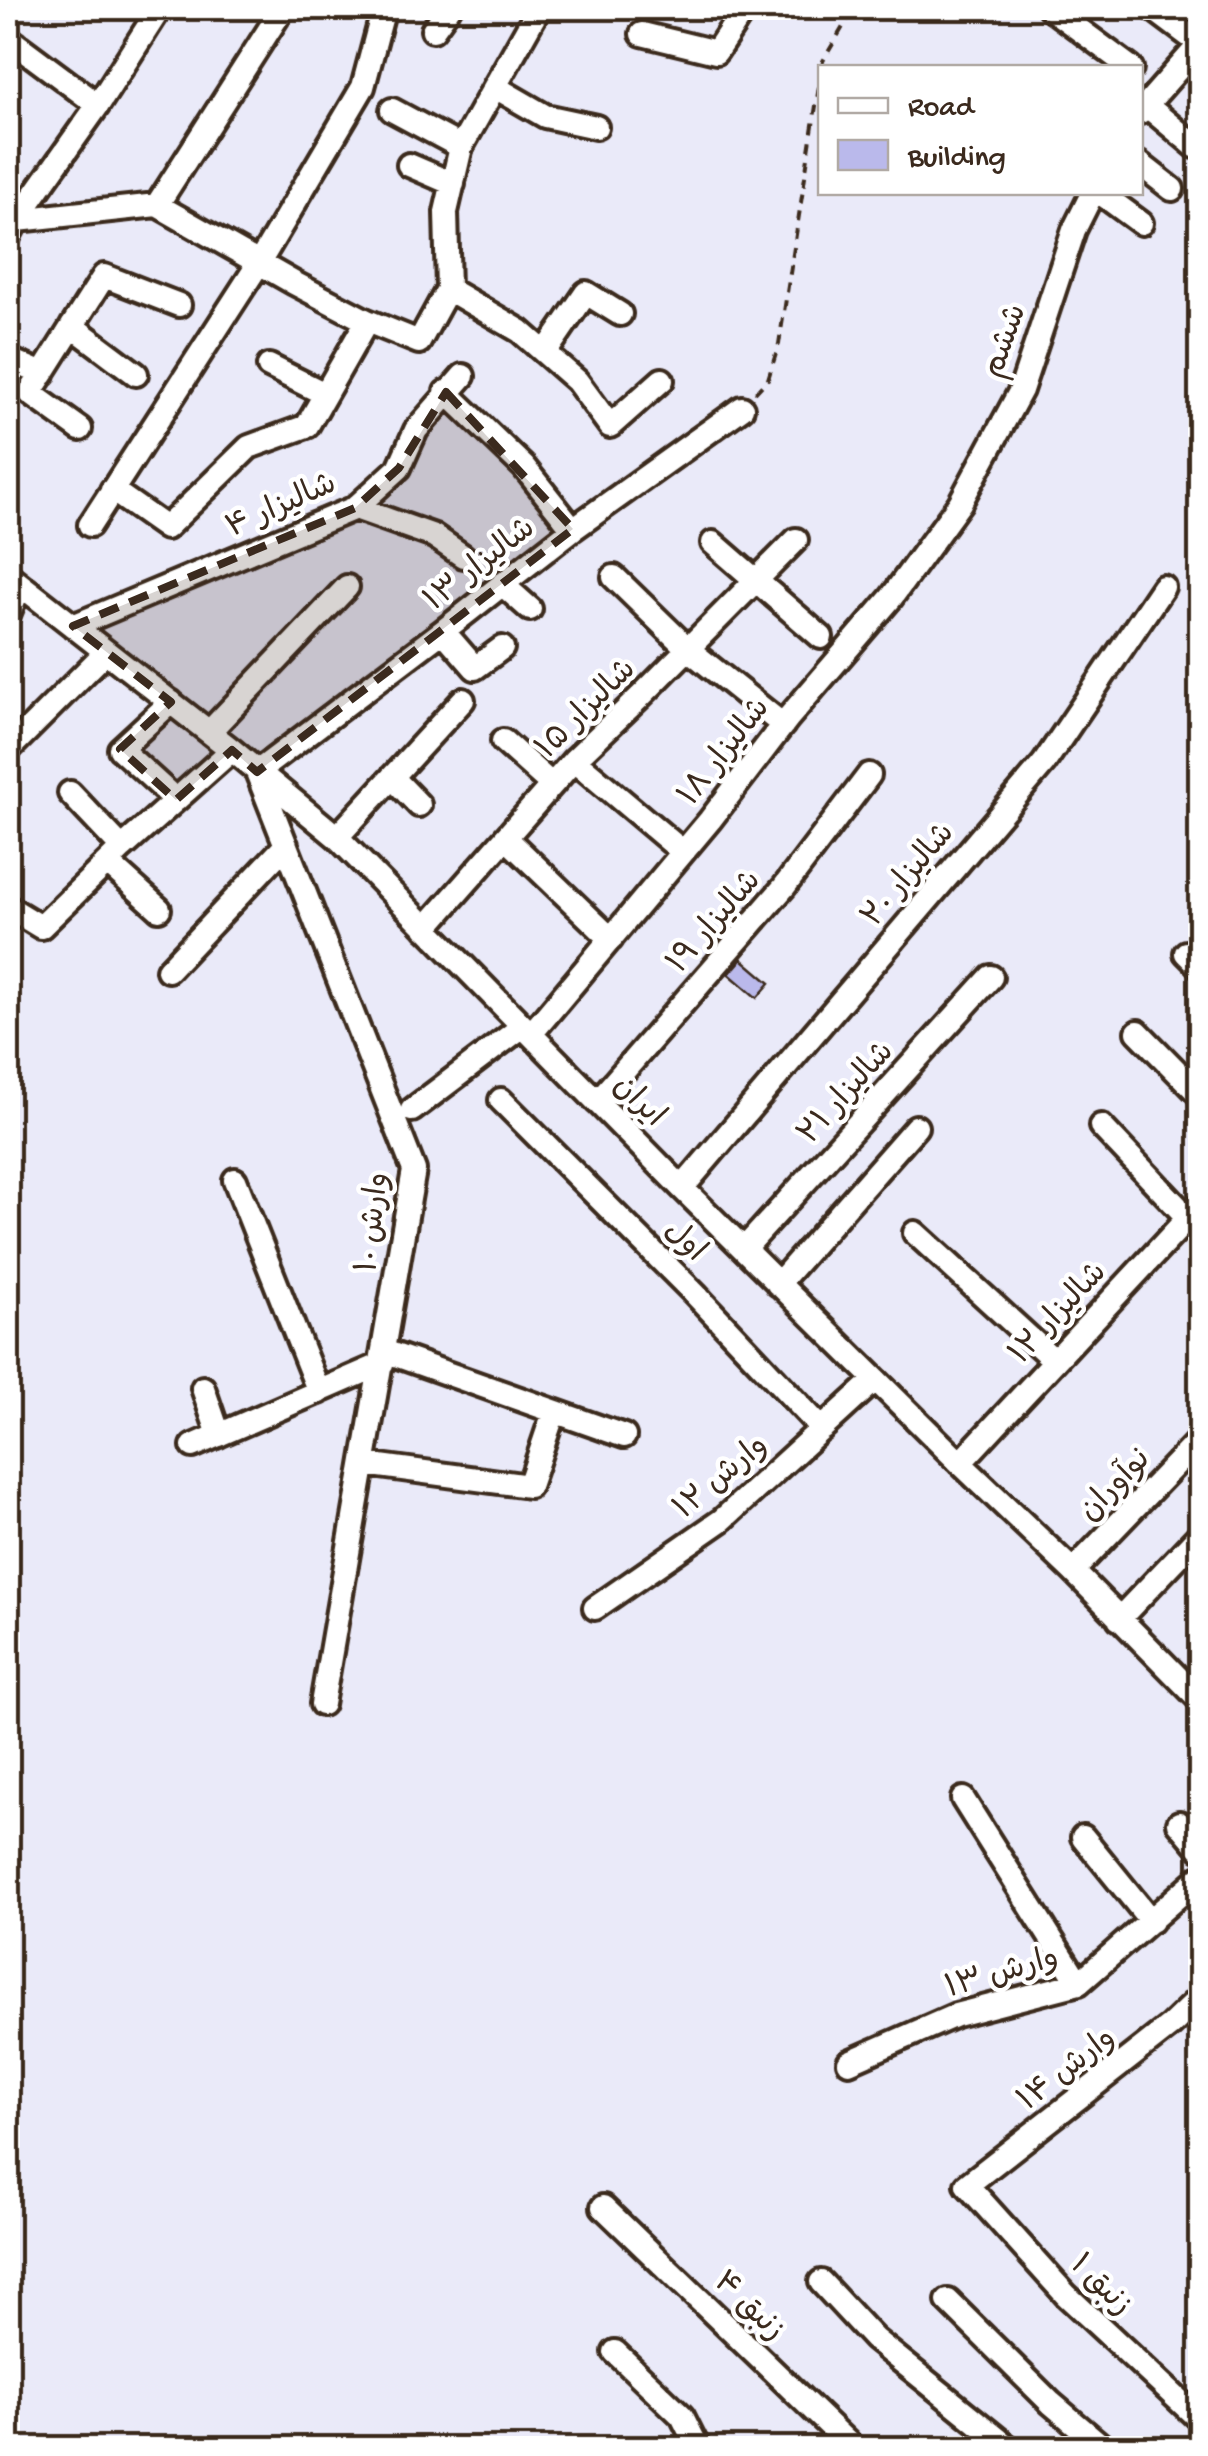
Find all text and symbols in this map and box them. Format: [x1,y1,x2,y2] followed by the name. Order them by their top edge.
[818,65,1143,195] legend
[908,92,976,127] text: Road
[907,142,1006,177] text: Building
[976,300,1037,384] street label: ششم
[221,466,343,549] street label: شالیزار ۴
[418,511,544,621] street label: شالیزار ۱۳
[529,652,646,769] street label: شالیزار ۱۵
[672,691,780,815] street label: شالیزار ۱۸
[855,816,965,936] street label: شالیزار ۲۰
[661,864,771,983] street label: شالیزار ۱۹
[791,1035,904,1154] street label: شالیزار ۲۱
[603,1068,672,1137] street label: ایران
[350,1170,400,1275] street label: وارش ۱۰
[654,1213,713,1272] street label: اول
[1003,1255,1117,1374] street label: شالیزار ۱۲
[667,1428,777,1529] street label: وارش ۱۲
[1071,1440,1161,1531] street label: نوآوران
[941,1941,1063,2009] street label: وارش ۱۳
[1011,2021,1125,2121] street label: وارش ۱۴
[1060,2247,1139,2326] street label: زنبق ۱
[704,2264,791,2351] street label: زنبق ۴

